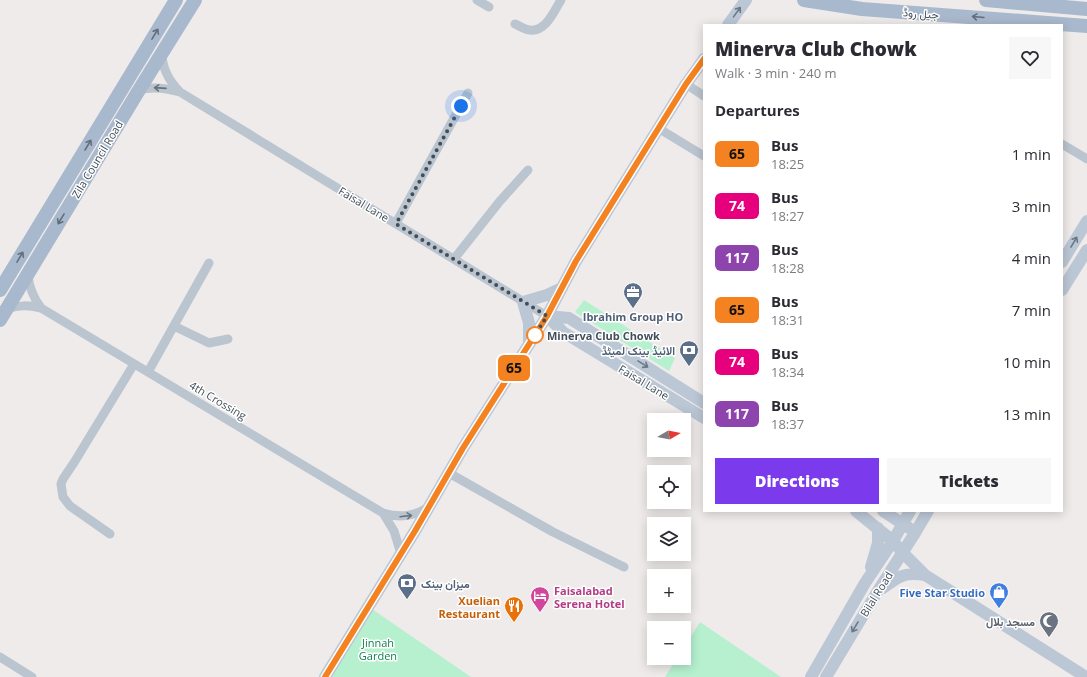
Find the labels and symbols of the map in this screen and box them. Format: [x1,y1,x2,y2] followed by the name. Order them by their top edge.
[903,4,939,22] street label: جیل روڈ
[733,7,741,18] one-way arrow
[972,13,985,20] one-way arrow
[151,29,159,40] one-way arrow
[154,84,167,92] one-way arrow
[451,96,471,116] your location
[68,118,126,200] street label: Zila Council Road
[84,139,92,151] one-way arrow
[336,183,392,225] street label: Faisal Lane
[57,213,65,224] one-way arrow
[1071,236,1079,248] one-way arrow
[17,251,25,263] one-way arrow
[622,281,644,309] office icon: Ibrahim Group HO
[583,309,683,324] place label: Ibrahim Group HO
[526,326,544,344] marker: Minerva Club Chowk
[547,328,660,343] place label: Minerva Club Chowk
[678,339,700,367] bank icon: الائیڈ بینک لمیٹڈ
[602,343,675,358] place label: الائیڈ بینک لمیٹڈ
[496,355,532,381] line badge: 65
[616,361,672,403] street label: Faisal Lane
[637,361,649,369] one-way arrow
[187,377,249,423] street label: 4th Crossing
[647,413,691,457] north arrow
[399,512,412,520] one-way arrow
[856,569,896,619] street label: Bilal Road
[396,572,418,600] bank icon: میزان بینک
[421,576,470,591] place label: میزان بینک
[988,581,1010,609] shop icon: Five Star Studio
[554,583,625,611] place label: Faisalabad Serena Hotel
[529,585,551,613] hotel icon: Faisalabad Serena Hotel
[899,585,985,600] place label: Five Star Studio
[438,593,500,621] place label: Xuelian Restaurant
[503,595,525,623] restaurant icon: Xuelian Restaurant
[1038,610,1060,638] mosque icon: مسجد بلال
[986,614,1035,629] place label: مسجد بلال
[851,621,859,633] one-way arrow
[359,635,397,663] park label: Jinnah Garden

